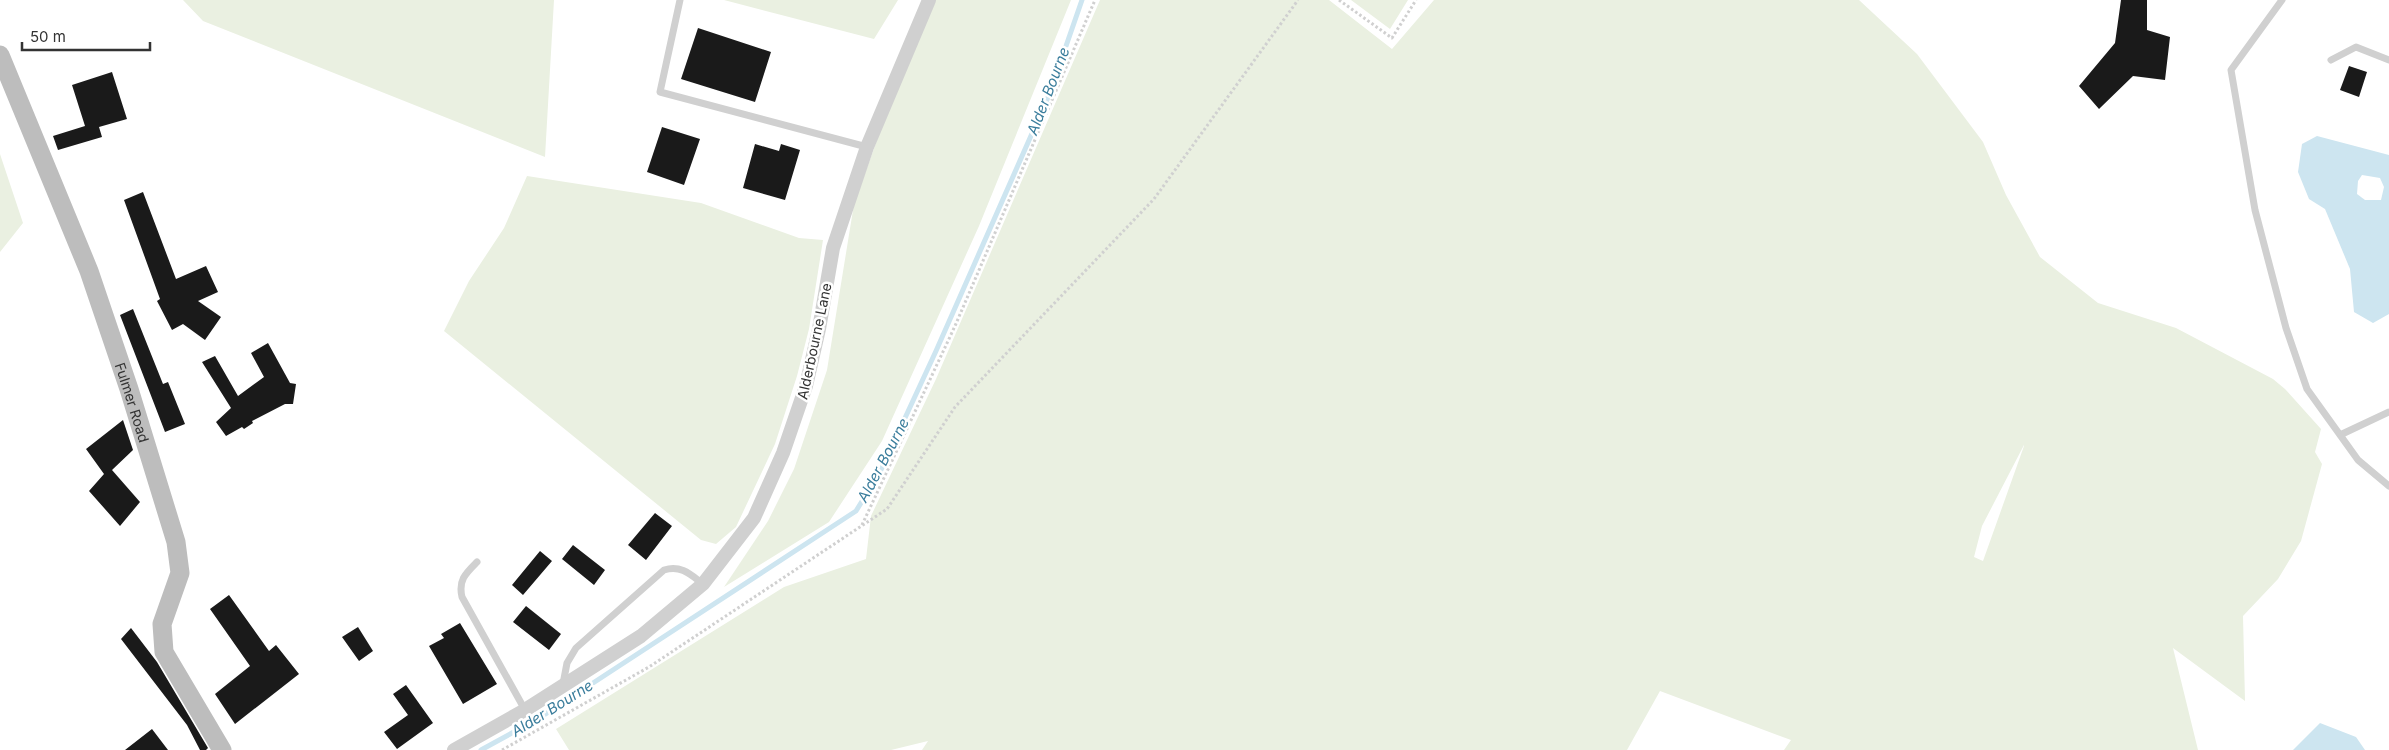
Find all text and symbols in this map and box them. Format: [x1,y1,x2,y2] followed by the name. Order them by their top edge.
[22,20,150,52] scale bar
[30,27,66,46] text: 50 m
[1022,44,1073,139] water label: Alder Bourne
[793,281,835,401] street label: Alderbourne Lane
[112,360,153,444] street label: Fulmer Road
[852,415,913,506] water label: Alder Bourne
[507,675,596,741] water label: Alder Bourne

